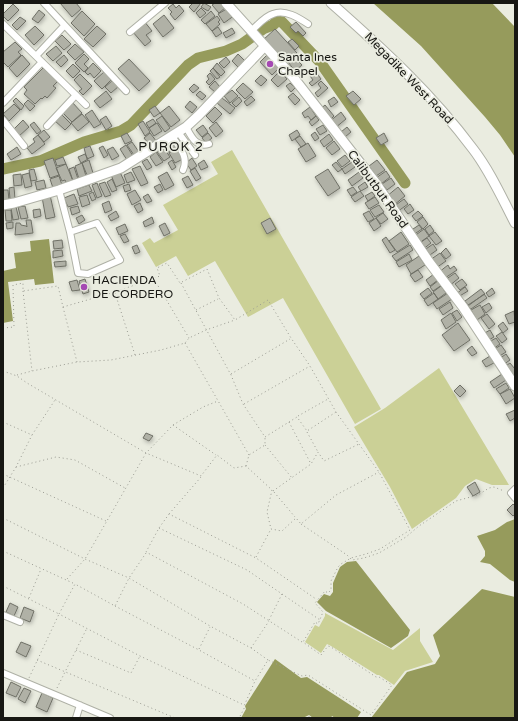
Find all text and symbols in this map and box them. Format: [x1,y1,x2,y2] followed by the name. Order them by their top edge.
[362,29,456,127] street label: Megadike West Road
[278,50,337,78] place label: Santa Ines Chapel
[265,59,275,69] marker: Santa Ines Chapel
[138,139,204,155] district label: PUROK 2
[345,147,411,231] street label: Calibutbut Road
[92,273,173,301] place label: HACIENDA DE CORDERO
[79,282,89,292] marker: HACIENDA DE CORDERO

